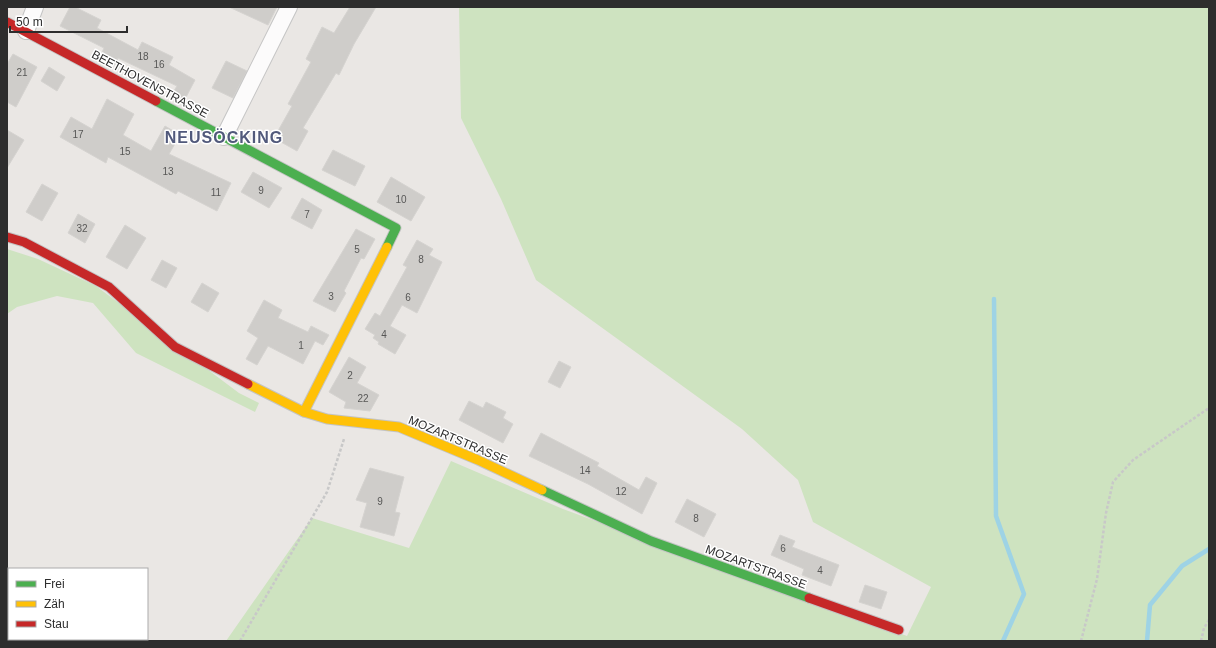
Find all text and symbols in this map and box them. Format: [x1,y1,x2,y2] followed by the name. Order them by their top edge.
[10,8,127,34] scale bar
[16,15,43,29] text: 50 m
[89,47,211,121] street label: BEETHOVENSTRASSE
[137,51,149,62] house number: 18
[153,59,165,70] house number: 16
[16,67,28,78] house number: 21
[165,128,283,146] district label: NEUSÖCKING
[72,129,84,140] house number: 17
[119,146,131,157] house number: 15
[162,166,174,177] house number: 13
[258,185,264,196] house number: 9
[211,187,222,198] house number: 11
[395,194,407,205] house number: 10
[304,209,310,220] house number: 7
[76,223,88,234] house number: 32
[354,244,360,255] house number: 5
[418,254,424,265] house number: 8
[328,291,334,302] house number: 3
[405,292,411,303] house number: 6
[381,329,387,340] house number: 4
[298,340,304,351] house number: 1
[347,370,353,381] house number: 2
[357,393,369,404] house number: 22
[406,413,510,467] street label: MOZARTSTRASSE
[579,465,591,476] house number: 14
[615,486,627,497] house number: 12
[377,496,383,507] house number: 9
[693,513,699,524] house number: 8
[704,542,808,592] street label: MOZARTSTRASSE
[780,543,786,554] house number: 6
[817,565,823,576] house number: 4
[8,568,148,640] legend
[44,577,65,591] text: Frei
[44,597,65,611] text: Zäh
[44,617,69,631] text: Stau

